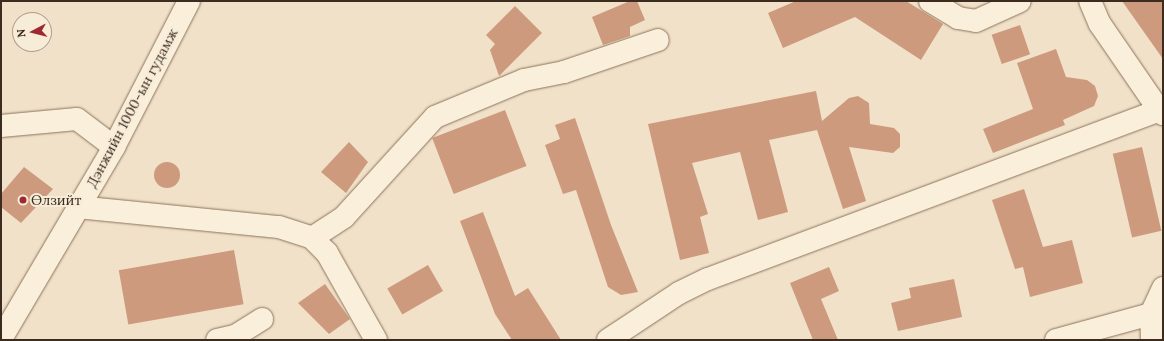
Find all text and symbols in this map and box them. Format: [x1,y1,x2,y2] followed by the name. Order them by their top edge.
[12,12,52,52] north arrow
[83,26,181,190] street label: Дэнжийн 1000-ын гудамж
[14,28,29,38] text: N
[31,192,81,208] place label: Өлзийт
[18,195,28,205] marker: Өлзийт

